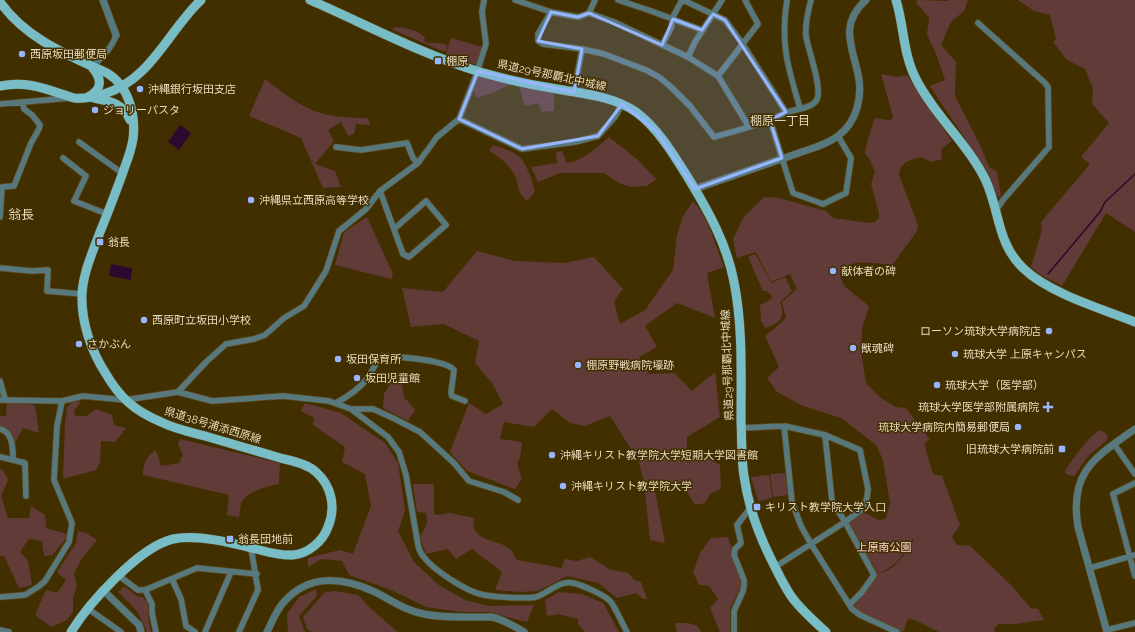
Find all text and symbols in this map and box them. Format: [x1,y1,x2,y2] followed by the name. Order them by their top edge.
[30,48,107,61] place label: 西原坂田郵便局
[17,49,27,59] marker: 西原坂田郵便局
[446,55,468,68] place label: 棚原
[433,56,443,66] marker: 棚原
[496,58,608,93] street label: 県道29号那覇北中城線
[148,83,236,96] place label: 沖縄銀行坂田支店
[135,84,145,94] marker: 沖縄銀行坂田支店
[103,104,180,117] place label: ジョリーパスタ
[90,105,100,115] marker: ジョリーパスタ
[750,114,810,128] district label: 棚原一丁目
[259,194,369,207] place label: 沖縄県立西原高等学校
[246,195,256,205] marker: 沖縄県立西原高等学校
[8,207,34,222] district label: 翁長
[108,236,130,249] place label: 翁長
[95,237,105,247] marker: 翁長
[841,265,896,278] place label: 献体者の碑
[828,266,838,276] marker: 献体者の碑
[719,309,736,421] street label: 県道29号那覇北中城線
[152,314,251,327] place label: 西原町立坂田小学校
[139,315,149,325] marker: 西原町立坂田小学校
[920,325,1041,338] place label: ローソン琉球大学病院店
[1044,326,1054,336] marker: ローソン琉球大学病院店
[87,338,131,351] place label: さかぶん
[74,339,84,349] marker: さかぶん
[861,342,894,355] place label: 獣魂碑
[848,343,858,353] marker: 獣魂碑
[963,348,1087,361] place label: 琉球大学 上原キャンパス
[950,349,960,359] marker: 琉球大学 上原キャンパス
[346,353,402,366] place label: 坂田保育所
[333,354,343,364] marker: 坂田保育所
[586,359,674,372] place label: 棚原野戦病院壕跡
[573,360,583,370] marker: 棚原野戦病院壕跡
[365,372,420,385] place label: 坂田児童館
[352,373,362,383] marker: 坂田児童館
[945,379,1044,392] place label: 琉球大学（医学部）
[932,380,942,390] marker: 琉球大学（医学部）
[918,401,1039,414] place label: 琉球大学医学部附属病院
[1042,401,1054,413] marker: 琉球大学医学部附属病院
[163,405,263,446] street label: 県道38号浦添西原線
[878,421,1010,434] place label: 琉球大学病院内簡易郵便局
[1013,422,1023,432] marker: 琉球大学病院内簡易郵便局
[966,443,1054,456] place label: 旧琉球大学病院前
[1057,444,1067,454] marker: 旧琉球大学病院前
[560,449,758,462] place label: 沖縄キリスト教学院大学短期大学図書館
[547,450,557,460] marker: 沖縄キリスト教学院大学短期大学図書館
[571,480,692,493] place label: 沖縄キリスト教学院大学
[558,481,568,491] marker: 沖縄キリスト教学院大学
[765,501,886,514] place label: キリスト教学院大学入口
[752,502,762,512] marker: キリスト教学院大学入口
[238,533,293,546] place label: 翁長団地前
[225,534,235,544] marker: 翁長団地前
[857,541,912,554] park label: 上原南公園

